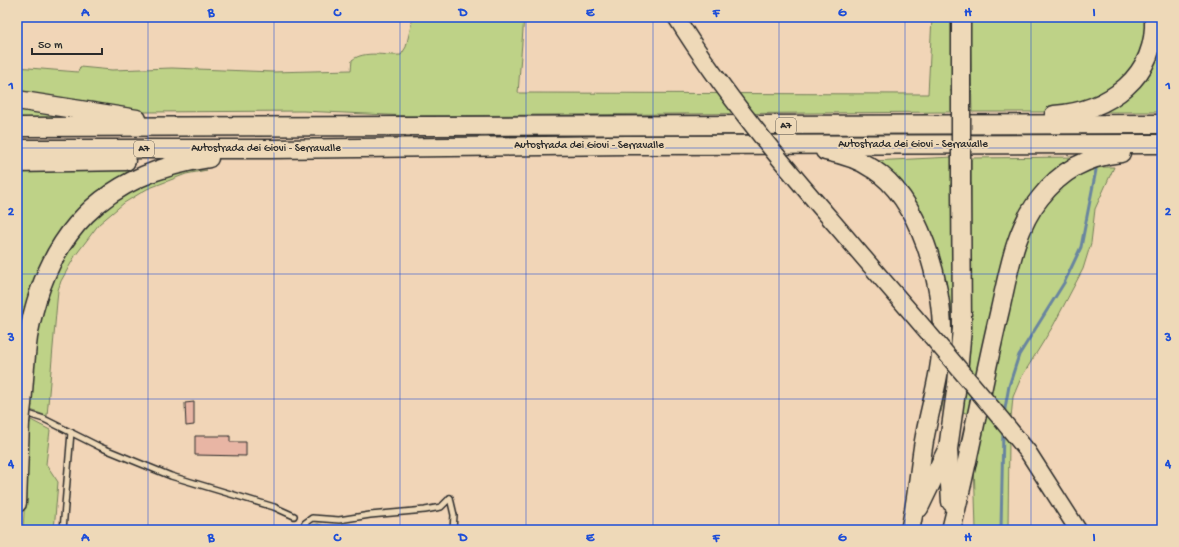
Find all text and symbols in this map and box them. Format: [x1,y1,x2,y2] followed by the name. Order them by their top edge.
[80,6,90,21] text: A
[207,6,216,21] text: B
[332,6,342,21] text: C
[458,6,468,21] text: D
[586,6,595,21] text: E
[712,6,721,21] text: F
[838,6,847,21] text: G
[964,6,972,21] text: H
[1092,6,1096,21] text: I
[32,30,102,56] scale bar
[38,39,63,53] text: 50 m
[7,79,14,94] text: 1
[1164,79,1171,94] text: 1
[776,118,796,134] road number: A7
[838,139,988,151] street label: Autostrada dei Giovi - Serravalle
[514,140,664,152] street label: Autostrada dei Giovi - Serravalle
[134,141,154,157] road number: A7
[191,143,341,155] street label: Autostrada dei Giovi - Serravalle
[8,205,15,220] text: 2
[1165,205,1172,220] text: 2
[7,331,15,346] text: 3
[1164,331,1172,346] text: 3
[7,457,15,472] text: 4
[1164,457,1172,472] text: 4
[80,531,90,546] text: A
[207,531,216,546] text: B
[332,531,342,546] text: C
[458,531,468,546] text: D
[586,531,595,546] text: E
[712,531,721,546] text: F
[838,531,847,546] text: G
[964,531,972,546] text: H
[1092,531,1096,546] text: I

